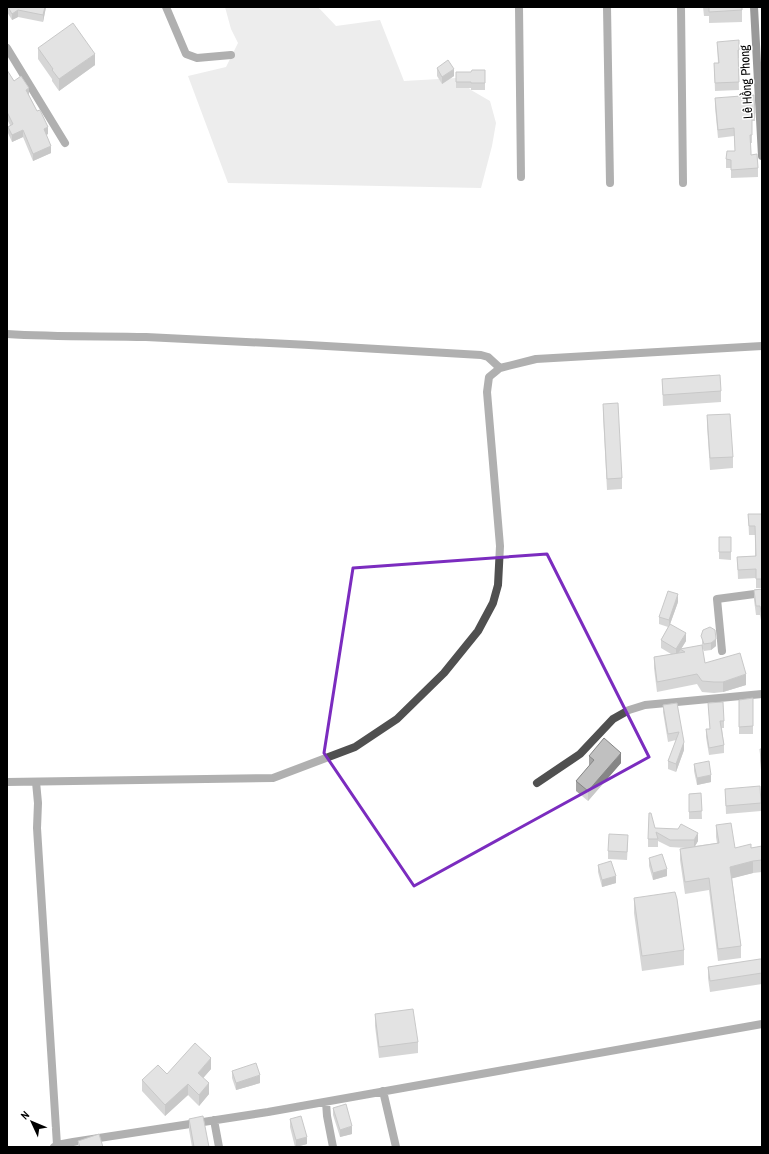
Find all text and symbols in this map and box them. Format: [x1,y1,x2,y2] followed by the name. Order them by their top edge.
[736,44,756,119] street label: Lê Hồng Phong
[12,1102,52,1142] north arrow
[18,1108,32,1122] text: N

